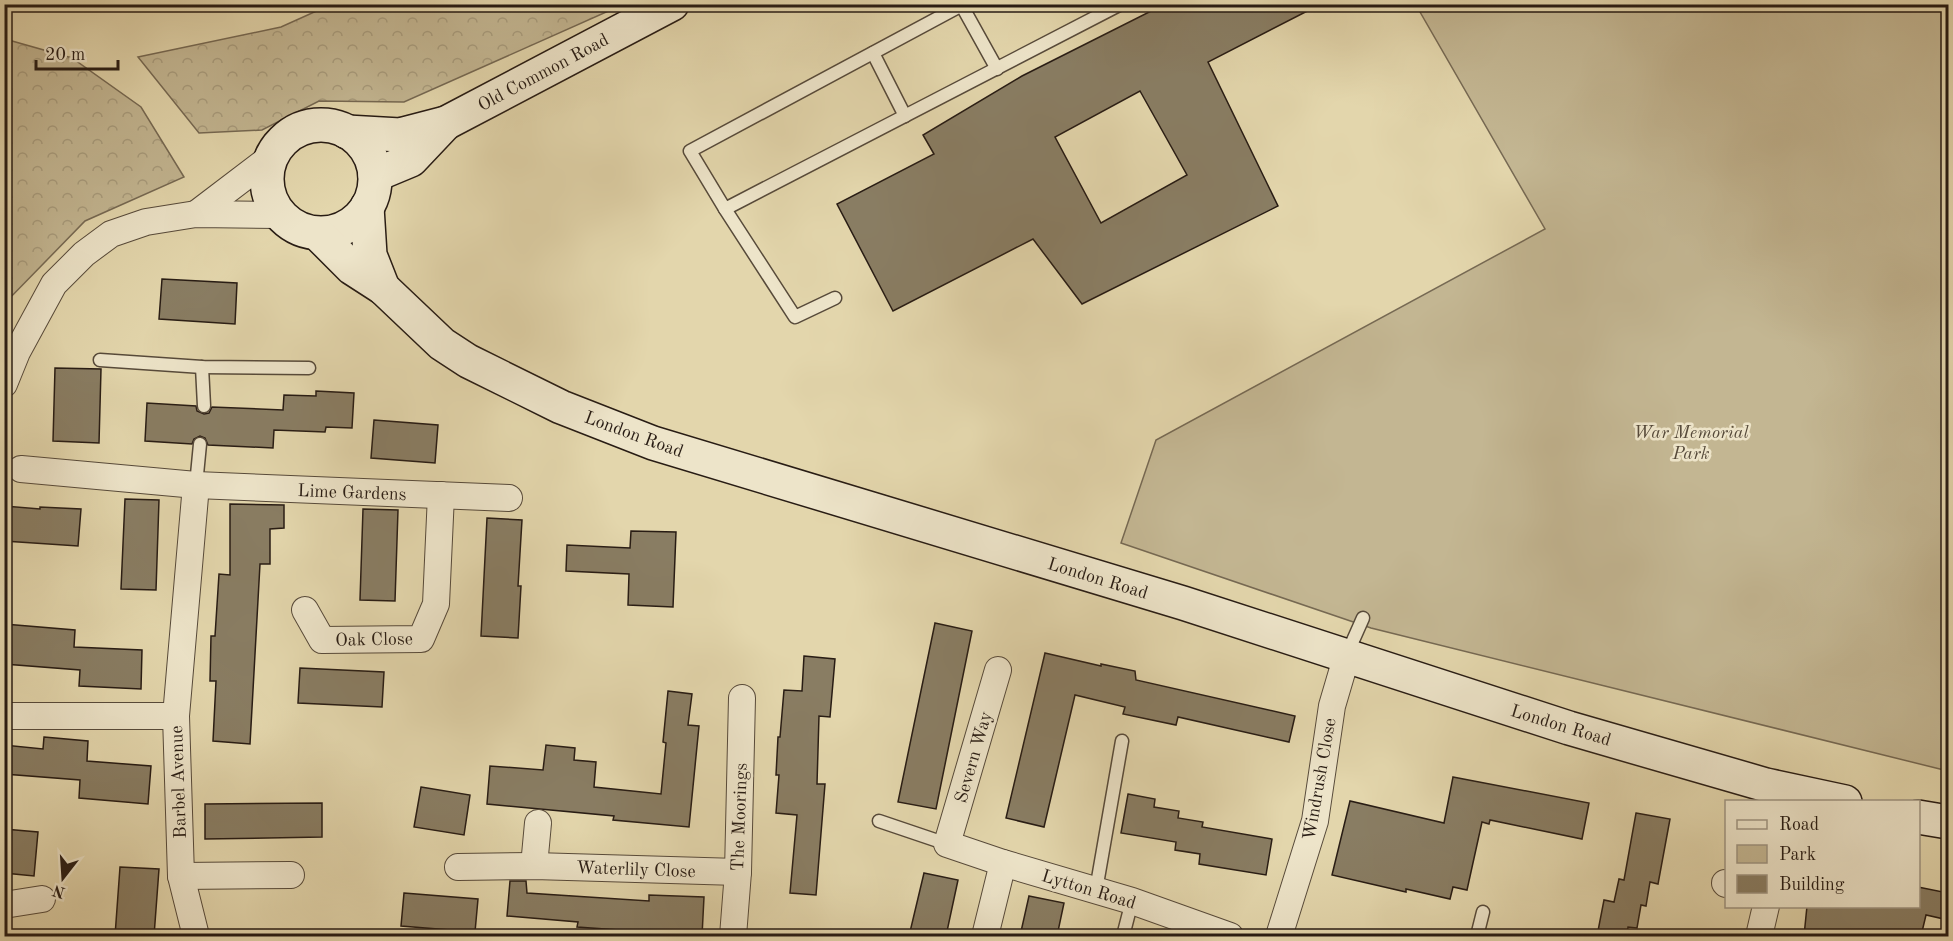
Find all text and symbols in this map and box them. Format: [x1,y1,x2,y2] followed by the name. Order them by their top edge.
[475,31,612,115] street label: Old Common Road
[36,33,118,71] scale bar
[45,46,85,64] text: 20 m
[582,409,686,461] street label: London Road
[1633,424,1749,463] park label: War Memorial Park
[297,482,407,504] street label: Lime Gardens
[1045,555,1150,603] street label: London Road
[335,630,413,650] street label: Oak Close
[1508,702,1613,750] street label: London Road
[952,709,996,805] street label: Severn Way
[1300,717,1340,842] street label: Windrush Close
[168,725,190,839] street label: Barbel Avenue
[729,762,751,872] street label: The Moorings
[1725,800,1920,908] legend
[1779,816,1819,834] text: Road
[1779,846,1816,864] text: Park
[33,848,93,908] north arrow
[576,859,696,881] street label: Waterlily Close
[1039,867,1138,913] street label: Lytton Road
[1779,876,1845,894] text: Building
[50,881,67,900] text: N

